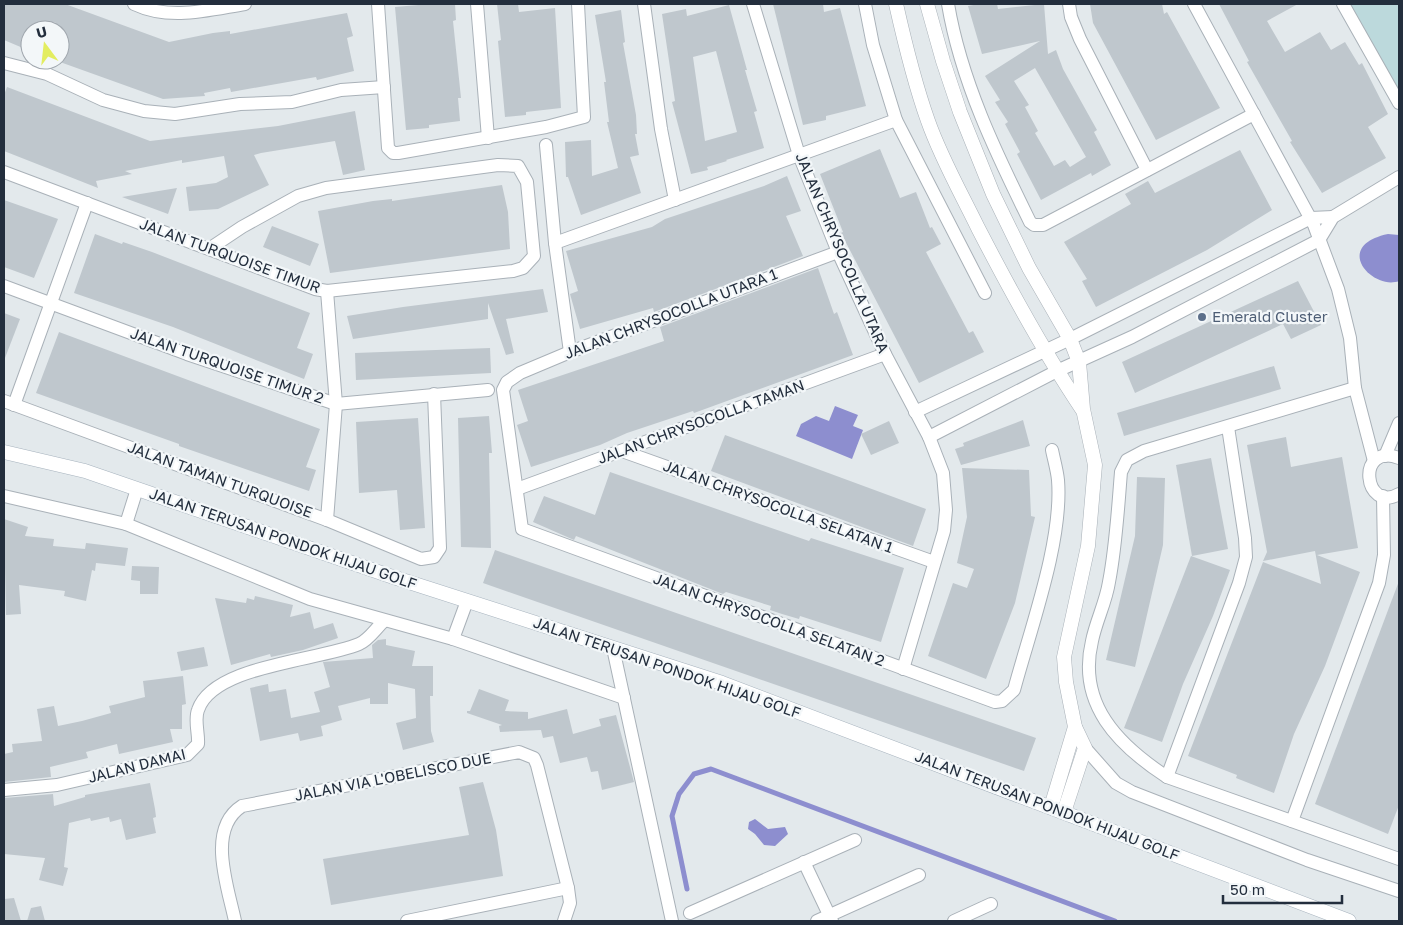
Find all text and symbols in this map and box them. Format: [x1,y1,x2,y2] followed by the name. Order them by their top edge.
[20,20,70,70] north arrow
[34,22,49,41] text: U
[793,150,893,355] street label: JALAN CHRYSOCOLLA UTARA
[138,214,323,296] street label: JALAN TURQUOISE TIMUR
[562,264,780,362] street label: JALAN CHRYSOCOLLA UTARA 1
[1212,307,1328,325] place label: Emerald Cluster
[1196,311,1208,323] marker: Emerald Cluster
[128,323,326,407] street label: JALAN TURQUOISE TIMUR 2
[595,375,806,467] street label: JALAN CHRYSOCOLLA TAMAN
[125,437,315,521] street label: JALAN TAMAN TURQUOISE
[661,456,896,556] street label: JALAN CHRYSOCOLLA SELATAN 1
[147,484,419,592] street label: JALAN TERUSAN PONDOK HIJAU GOLF
[651,569,887,669] street label: JALAN CHRYSOCOLLA SELATAN 2
[531,613,803,721] street label: JALAN TERUSAN PONDOK HIJAU GOLF
[86,744,187,786] street label: JALAN DAMAI
[913,746,1182,864] street label: JALAN TERUSAN PONDOK HIJAU GOLF
[293,748,493,804] street label: JALAN VIA L'OBELISCO DUE
[1223,872,1342,904] scale bar
[1230,880,1265,898] text: 50 m

